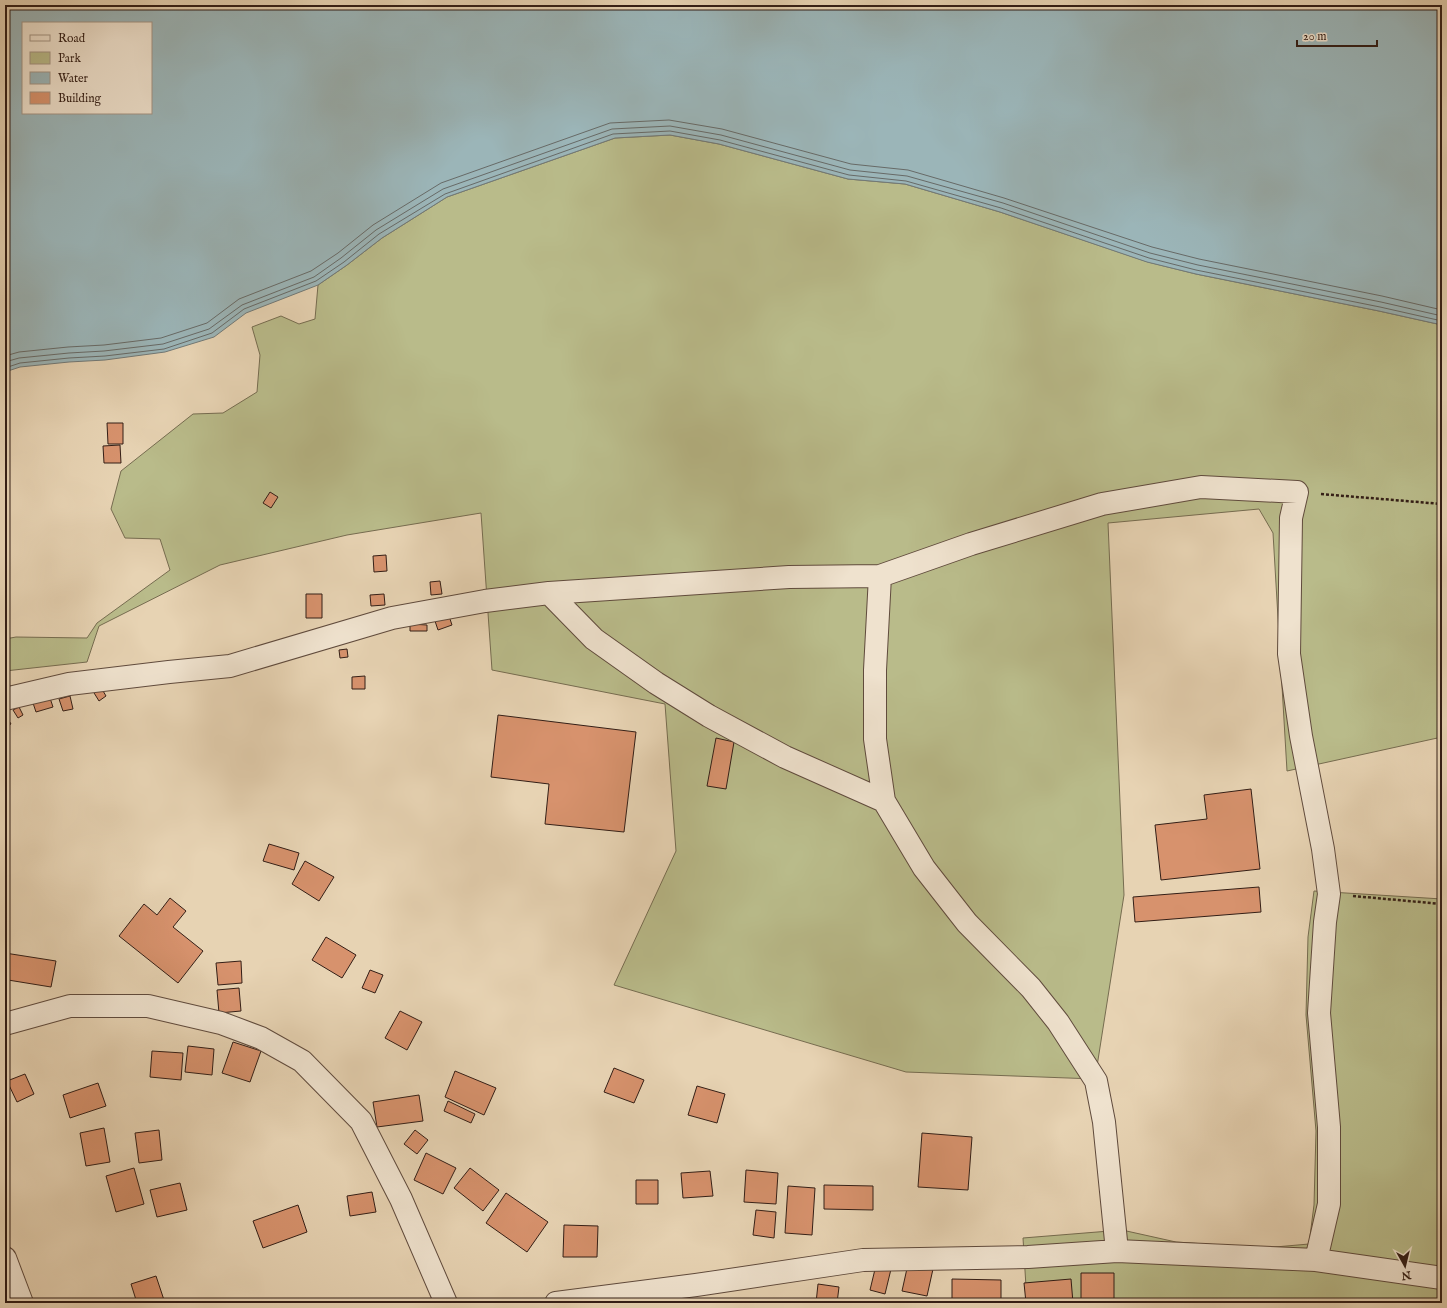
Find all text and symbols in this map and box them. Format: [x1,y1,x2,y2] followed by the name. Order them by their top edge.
[22,22,152,114] legend
[1297,22,1377,48] scale bar
[1303,29,1326,44] text: 20 m
[58,31,86,46] text: Road
[58,51,81,66] text: Park
[58,71,89,86] text: Water
[58,91,102,106] text: Building
[1385,1246,1425,1286] north arrow
[1400,1267,1413,1283] text: N

